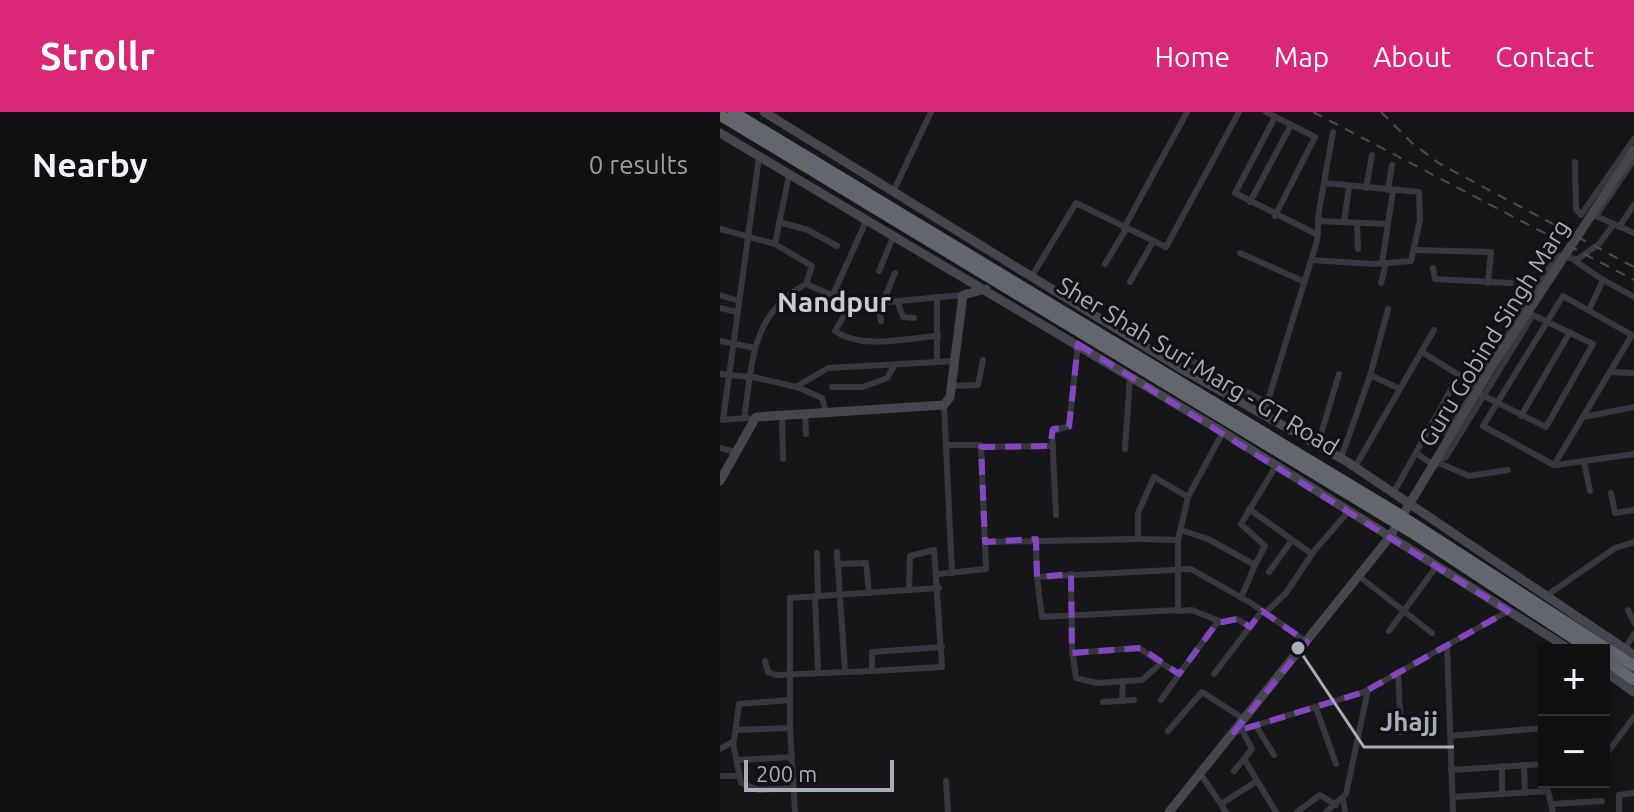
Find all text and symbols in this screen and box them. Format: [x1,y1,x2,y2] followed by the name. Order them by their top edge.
[40,35,155,77] text: Strollr
[1155,41,1230,72] text: Home
[1274,41,1329,72] text: Map
[1373,41,1451,72] text: About
[1495,41,1594,72] text: Contact
[32,145,147,183] text: Nearby
[589,150,688,179] text: 0 results
[1413,215,1575,451] street label: Guru Gobind Singh Marg
[1053,271,1343,461] street label: Sher Shah Suri Marg - GT Road
[777,286,891,317] district label: Nandpur
[1538,644,1610,788] map controls
[1538,644,1610,716] button: +
[1364,697,1454,747] callout: Jhajj
[1380,707,1438,736] text: Jhajj
[1538,716,1610,788] button: −
[744,756,894,792] scale bar
[756,761,817,786] text: 200 m

